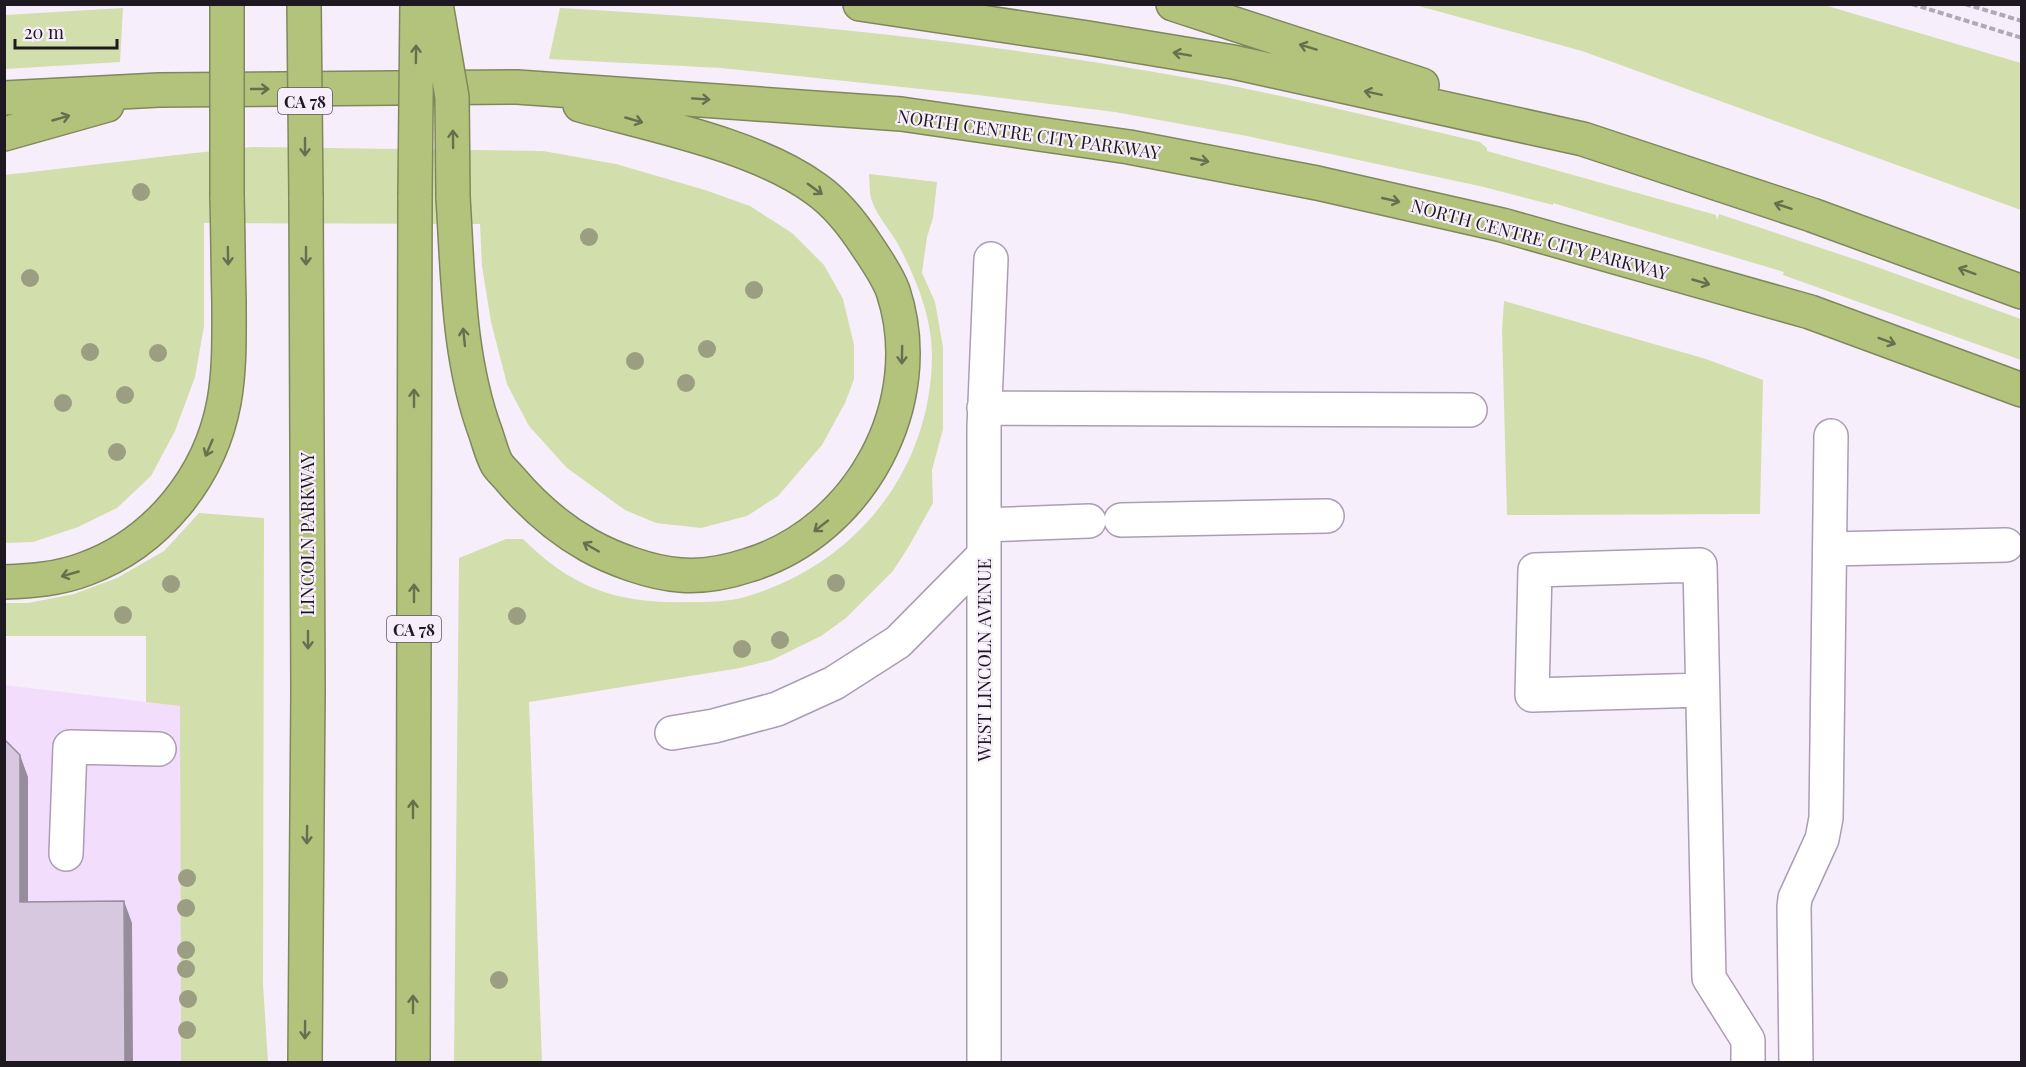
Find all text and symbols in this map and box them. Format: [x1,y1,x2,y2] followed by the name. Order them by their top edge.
[15,12,117,50] scale bar
[24,20,64,44] text: 20 m
[1299,41,1318,52] one-way arrow
[410,44,422,64] one-way arrow
[1173,48,1192,59] one-way arrow
[249,83,269,95] one-way arrow
[1364,87,1383,98] one-way arrow
[278,88,332,114] road number: CA 78
[691,94,711,105] one-way arrow
[896,104,1163,164] street label: NORTH CENTRE CITY PARKWAY
[51,112,70,123] one-way arrow
[624,115,643,126] one-way arrow
[447,129,459,149] one-way arrow
[299,136,311,156] one-way arrow
[1189,155,1209,166] one-way arrow
[806,183,822,196] one-way arrow
[1409,193,1672,285] street label: NORTH CENTRE CITY PARKWAY
[1381,194,1400,206] one-way arrow
[1774,199,1793,210] one-way arrow
[222,245,234,265] one-way arrow
[300,245,312,265] one-way arrow
[1958,265,1977,276] one-way arrow
[1691,276,1710,288] one-way arrow
[458,328,469,347] one-way arrow
[1877,336,1896,347] one-way arrow
[896,345,908,365] one-way arrow
[408,389,420,409] one-way arrow
[203,439,214,457] one-way arrow
[295,452,319,616] street label: LINCOLN PARKWAY
[814,520,830,532] one-way arrow
[583,541,600,553] one-way arrow
[972,559,996,762] street label: WEST LINCOLN AVENUE
[60,569,79,580] one-way arrow
[408,584,420,604] one-way arrow
[387,616,441,642] road number: CA 78
[302,629,314,649] one-way arrow
[407,800,419,820] one-way arrow
[301,824,312,844] one-way arrow
[407,995,419,1015] one-way arrow
[299,1019,311,1039] one-way arrow

